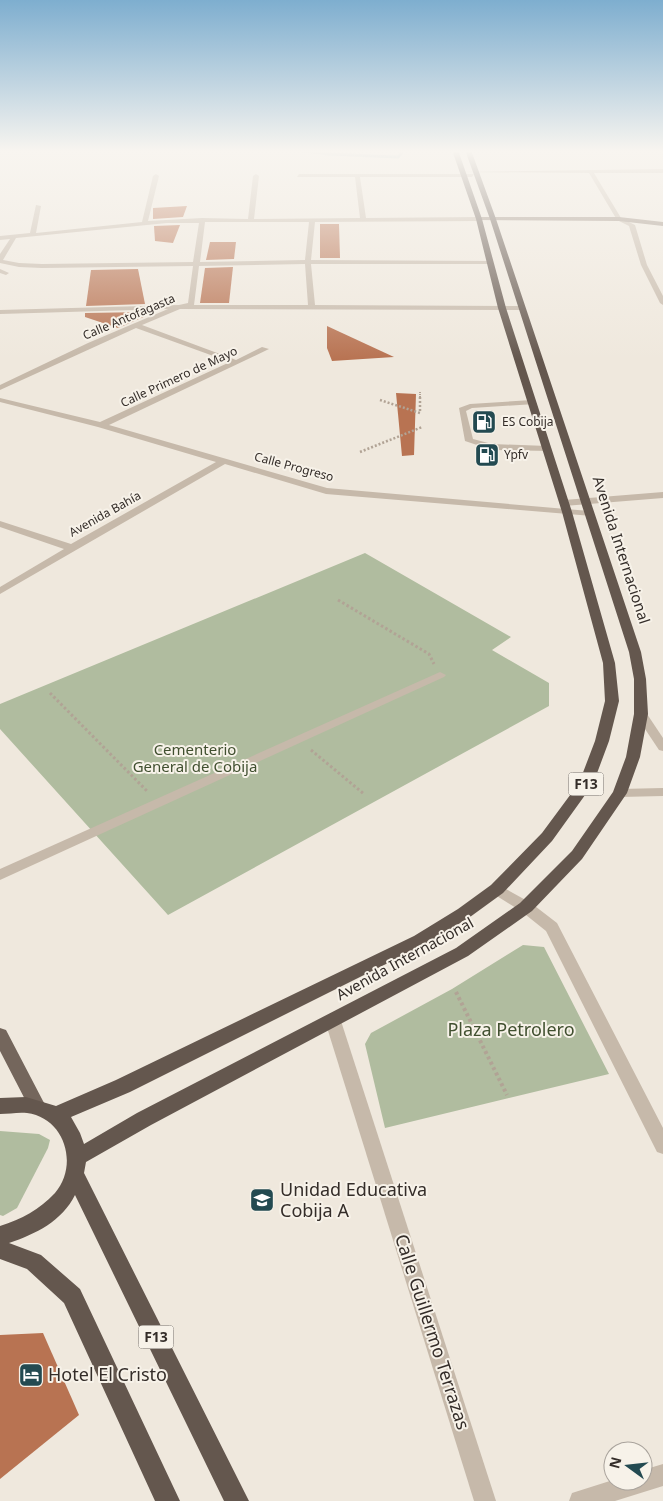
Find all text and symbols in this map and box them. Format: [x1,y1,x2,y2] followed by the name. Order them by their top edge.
[80,289,178,344] street label: Calle Antofagasta
[118,342,240,411] street label: Calle Primero de Mayo
[471,409,497,435] fuel station icon: ES Cobija
[502,413,554,430] place label: ES Cobija
[474,442,500,468] fuel station icon: Ypfv
[504,446,529,463] place label: Ypfv
[253,448,336,485] street label: Calle Progreso
[589,473,655,626] street label: Avenida Internacional
[66,487,144,540] street label: Avenida Bahía
[133,739,257,776] park label: Cementerio General de Cobija
[568,772,604,796] road number: F13
[332,912,477,1004] street label: Avenida Internacional
[447,1017,575,1041] park label: Plaza Petrolero
[280,1177,427,1222] place label: Unidad Educativa Cobija A
[249,1187,275,1213] school or university icon: Unidad Educativa Cobija A
[390,1231,476,1433] street label: Calle Guillermo Terrazas
[138,1325,174,1348] road number: F13
[18,1362,44,1388] hotel icon: Hotel El Cristo
[48,1362,167,1386] place label: Hotel El Cristo
[603,1441,653,1491] north arrow
[604,1455,626,1470] text: N

